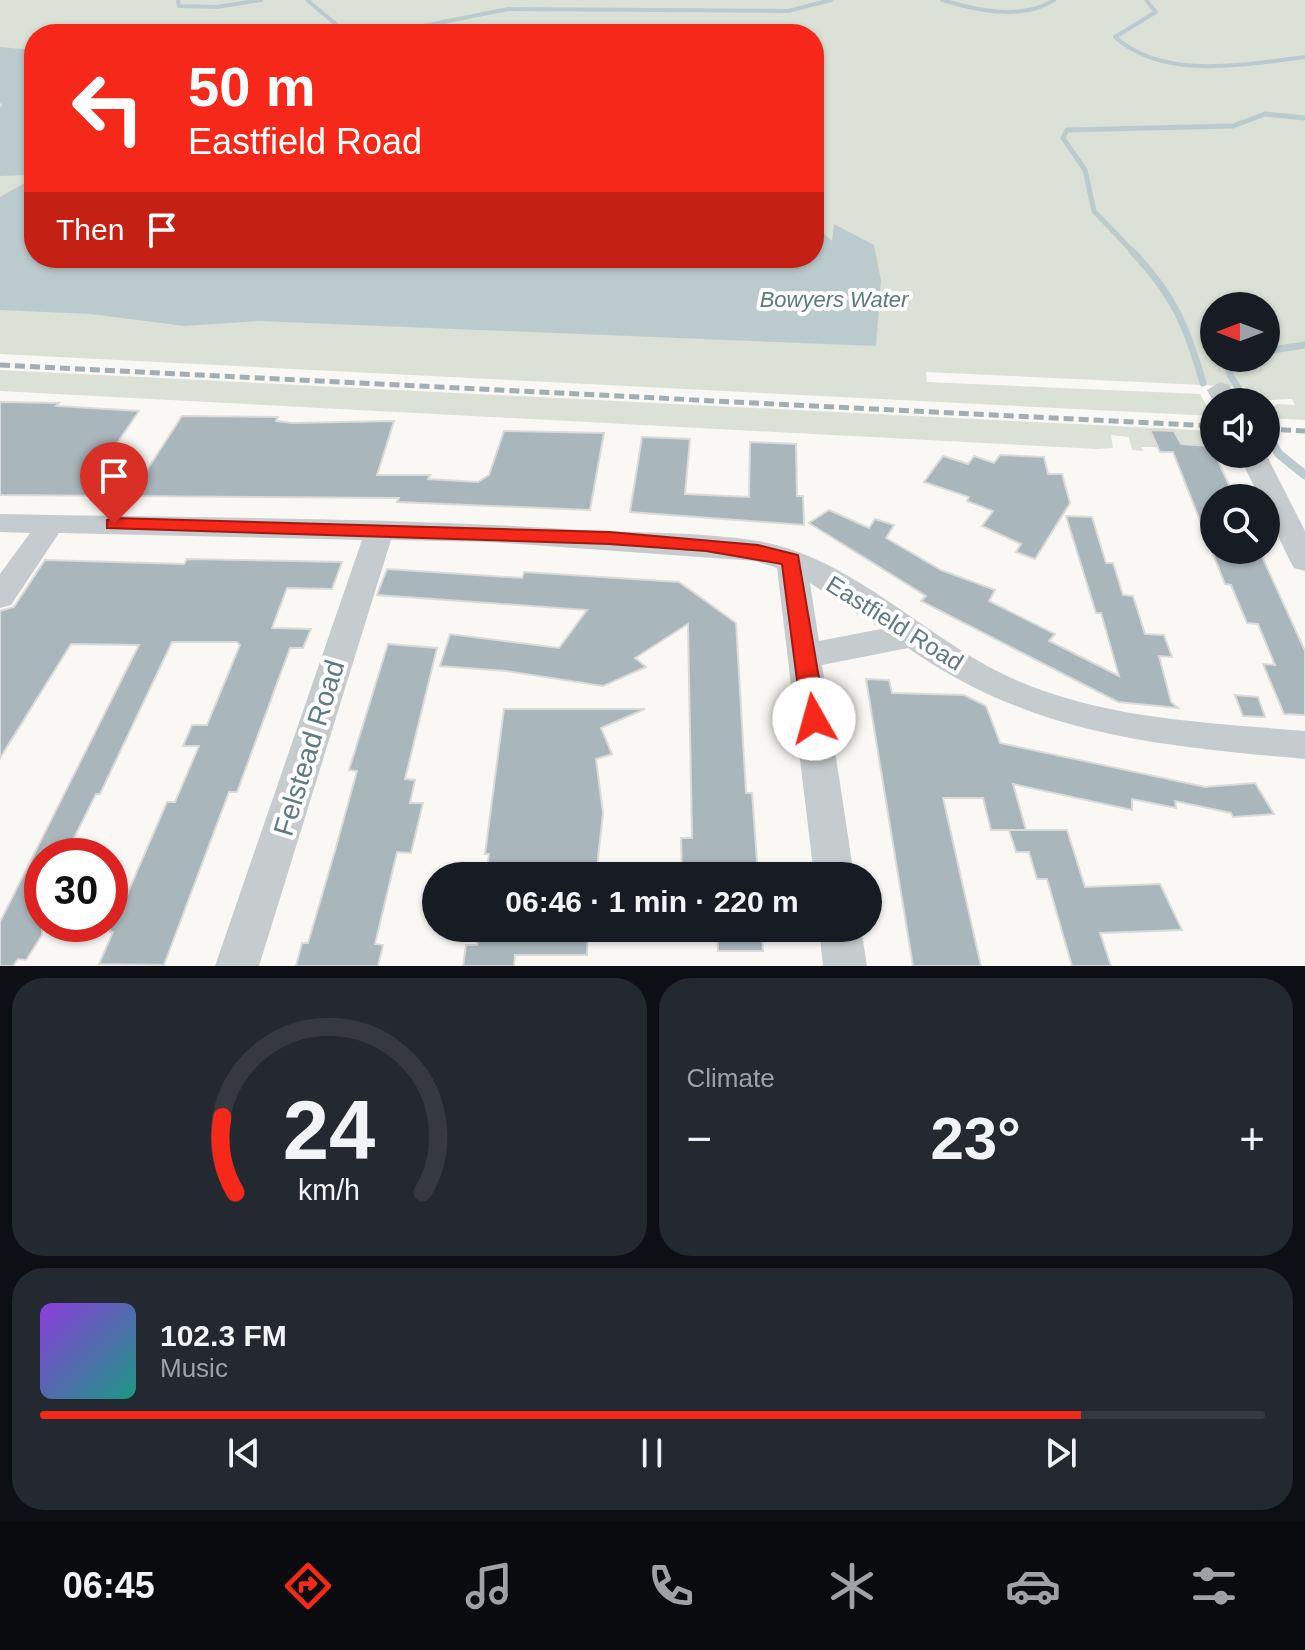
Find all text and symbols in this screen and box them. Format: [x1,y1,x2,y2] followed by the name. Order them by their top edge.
[188,55,316,118] text: 50 m
[56,56,160,160] icon: left
[188,121,422,162] text: Eastfield Road
[140,208,184,252] icon: arrive
[56,213,124,246] text: Then
[760,287,910,312] water label: Bowyers Water
[1200,292,1280,372] north arrow
[1200,292,1280,564] map controls
[1200,388,1280,468] button: sound
[80,442,148,524] pin
[92,454,136,498] icon: arrive
[1200,484,1280,564] button: search
[822,570,968,676] street label: Eastfield Road
[268,656,350,840] street label: Felstead Road
[772,677,856,761] position arrow
[24,838,128,942] speed limit sign: 30
[505,885,799,918] text: 06:46 · 1 min · 220 m
[687,1063,775,1093] text: Climate
[283,1084,376,1177] text: 24
[930,1105,1021,1172] text: 23°
[687,1114,712,1163] text: −
[1239,1114,1265,1163] text: +
[298,1174,360,1206] text: km/h
[160,1319,287,1352] text: 102.3 FM
[160,1353,228,1383] text: Music
[222,1431,266,1475] icon: previous
[630,1431,674,1475] icon: pause
[1039,1431,1083,1475] icon: next
[280,1558,336,1614] icon: directions
[461,1558,517,1614] icon: music
[643,1558,699,1614] icon: phone
[824,1558,880,1614] icon: climate
[1005,1558,1061,1614] icon: car
[1186,1558,1242,1614] icon: filters
[63,1565,155,1606] text: 06:45

